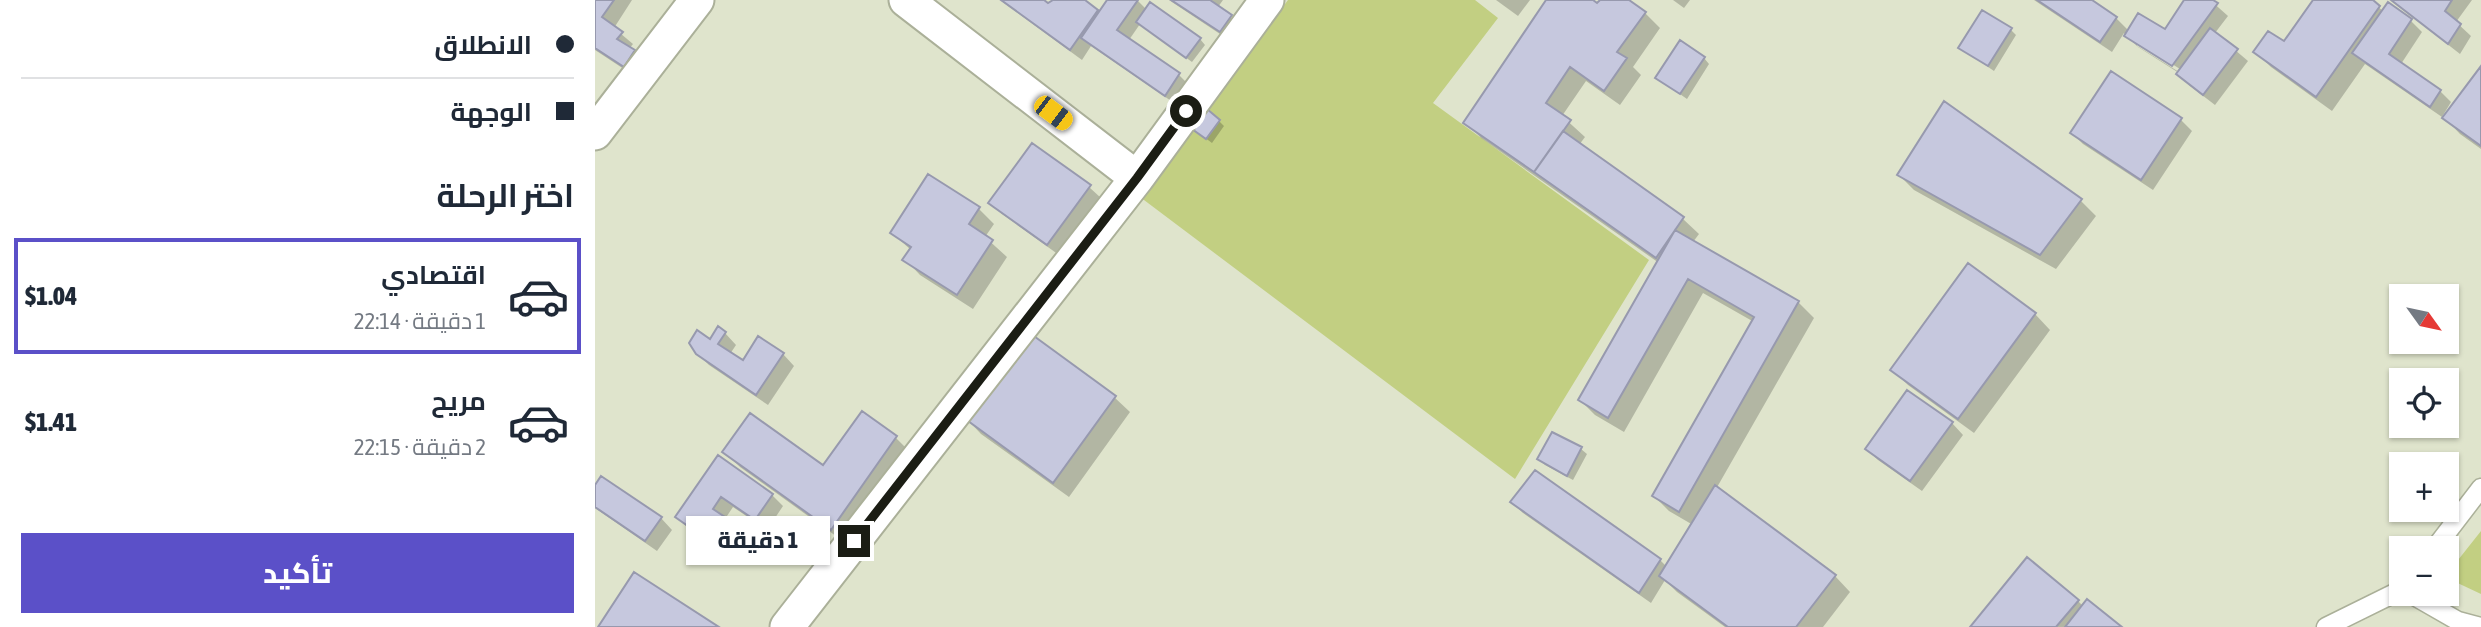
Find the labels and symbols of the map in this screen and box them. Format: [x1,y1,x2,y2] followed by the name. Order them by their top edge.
[1030,92,1077,134] car
[1170,95,1202,127] route start
[2389,284,2459,354] north arrow
[686,516,829,566] callout: 1 دقيقة
[838,525,870,557] route end

